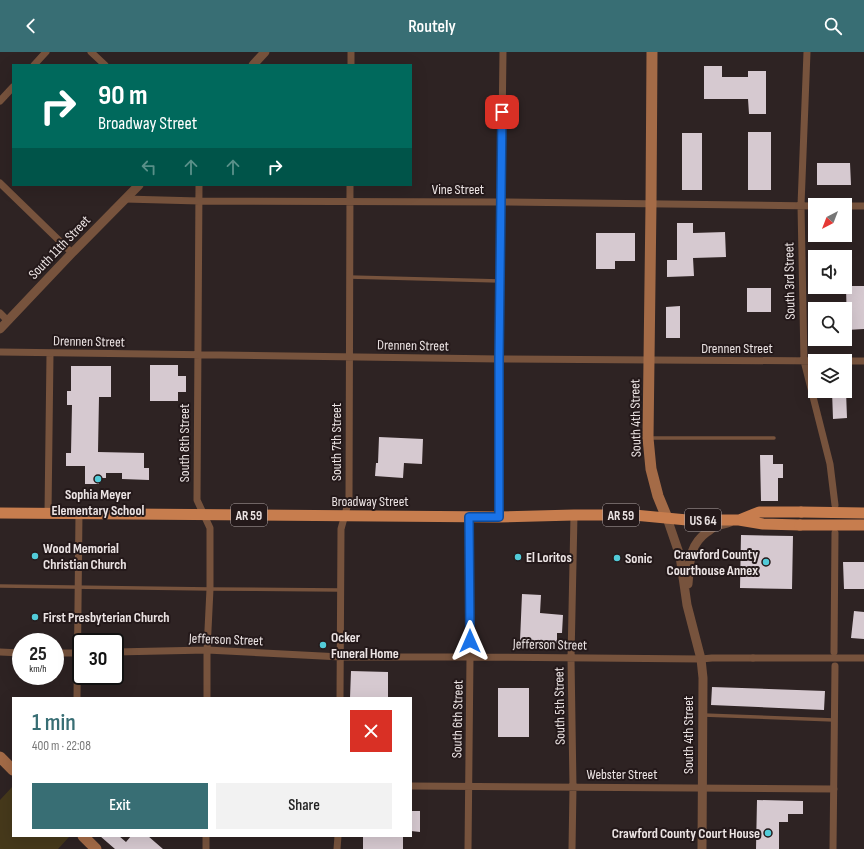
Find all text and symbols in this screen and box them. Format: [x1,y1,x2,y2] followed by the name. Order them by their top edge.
[20,15,42,37] icon: back
[822,15,844,37] icon: search
[408,16,456,37] text: Routely
[98,79,148,112] text: 90 m
[32,80,84,132] icon: right
[485,95,519,129] pin
[491,101,513,123] icon: arrive
[98,113,197,134] text: Broadway Street
[138,156,160,178] icon: left
[180,156,202,178] icon: ahead
[222,156,244,178] icon: ahead
[264,156,286,178] icon: right
[432,181,484,198] street label: Vine Street
[808,198,852,242] north arrow
[808,198,852,398] map controls
[25,212,94,283] street label: South 11th Street
[780,242,799,320] street label: South 3rd Street
[808,250,852,294] button: sound
[808,302,852,346] button: search
[53,332,125,351] street label: Drennen Street
[377,336,449,355] street label: Drennen Street
[701,340,773,357] street label: Drennen Street
[808,354,852,398] button: layers
[626,379,645,457] street label: South 4th Street
[328,403,345,481] street label: South 7th Street
[176,404,193,482] street label: South 8th Street
[93,474,103,484] marker: Sophia Meyer Elementary School
[52,486,145,519] place label: Sophia Meyer Elementary School
[331,493,409,510] street label: Broadway Street
[231,504,267,526] road number: AR 59
[603,504,639,526] road number: AR 59
[685,509,721,531] road number: US 64
[43,540,126,573] place label: Wood Memorial Christian Church
[667,546,758,579] place label: Crawford County Courthouse Annex
[526,549,572,566] place label: El Loritos
[625,550,652,567] place label: Sonic
[30,551,40,561] marker: Wood Memorial Christian Church
[513,552,523,562] marker: El Loritos
[612,553,622,563] marker: Sonic
[761,557,771,567] marker: Crawford County Courthouse Annex
[43,609,170,626] place label: First Presbyterian Church
[30,612,40,622] marker: First Presbyterian Church
[449,620,491,662] position arrow
[331,629,399,662] place label: Ocker Funeral Home
[188,630,263,649] street label: Jefferson Street
[72,633,124,685] speed limit sign: 30
[512,635,587,654] street label: Jefferson Street
[318,640,328,650] marker: Ocker Funeral Home
[29,642,47,666] text: 25
[29,663,47,675] text: km/h
[550,667,569,745] street label: South 5th Street
[448,680,467,758] street label: South 6th Street
[680,696,697,774] street label: South 4th Street
[32,708,76,737] text: 1 min
[350,710,392,752] button: close
[32,738,91,754] text: 400 m · 22:08
[587,766,657,783] street label: Webster Street
[32,783,208,829] button: Exit
[216,783,392,829] button: Share
[612,825,760,842] place label: Crawford County Court House
[763,828,773,838] marker: Crawford County Court House

